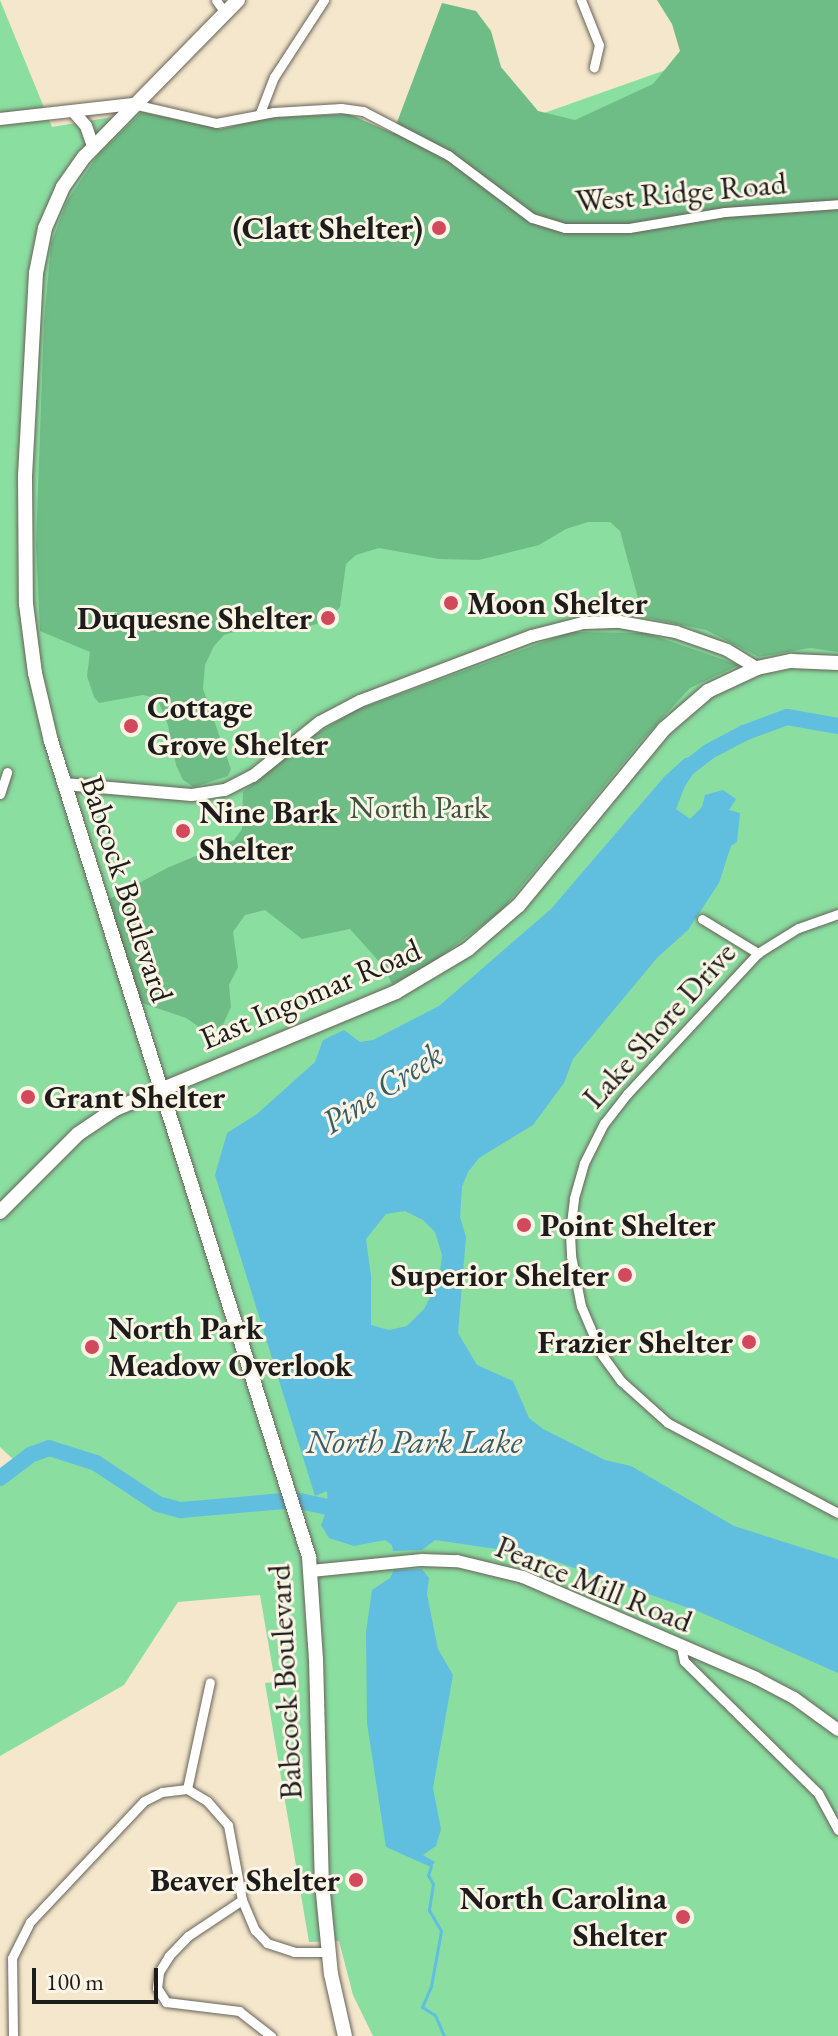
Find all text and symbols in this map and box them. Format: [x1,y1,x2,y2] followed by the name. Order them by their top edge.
[574,164,788,220] street label: West Ridge Road
[232,209,423,247] place label: (Clatt Shelter)
[430,219,448,237] marker: (Clatt Shelter)
[467,584,648,622] place label: Moon Shelter
[442,594,460,612] marker: Moon Shelter
[77,599,312,637] place label: Duquesne Shelter
[319,609,337,627] marker: Duquesne Shelter
[147,689,328,764] place label: Cottage Grove Shelter
[122,717,140,735] marker: Cottage Grove Shelter
[72,771,182,1007] street label: Babcock Boulevard
[349,788,489,826] park label: North Park
[199,794,337,869] place label: Nine Bark Shelter
[174,822,192,840] marker: Nine Bark Shelter
[194,930,426,1058] street label: East Ingomar Road
[574,934,744,1116] street label: Lake Shore Drive
[313,1034,451,1142] water label: Pine Creek
[44,1078,225,1116] place label: Grant Shelter
[19,1088,37,1106] marker: Grant Shelter
[540,1206,715,1244] place label: Point Shelter
[515,1216,533,1234] marker: Point Shelter
[391,1256,609,1294] place label: Superior Shelter
[616,1266,634,1284] marker: Superior Shelter
[108,1310,352,1385] place label: North Park Meadow Overlook
[537,1323,733,1361] place label: Frazier Shelter
[740,1333,758,1351] marker: Frazier Shelter
[83,1338,101,1356] marker: North Park Meadow Overlook
[306,1422,522,1462] water label: North Park Lake
[490,1527,698,1641] street label: Pearce Mill Road
[260,1563,310,1801] street label: Babcock Boulevard
[150,1861,340,1899] place label: Beaver Shelter
[347,1871,365,1889] marker: Beaver Shelter
[460,1880,667,1955] place label: North Carolina Shelter
[674,1908,692,1926] marker: North Carolina Shelter
[36,1952,162,2002] scale bar
[46,1966,104,1997] text: 100 m

